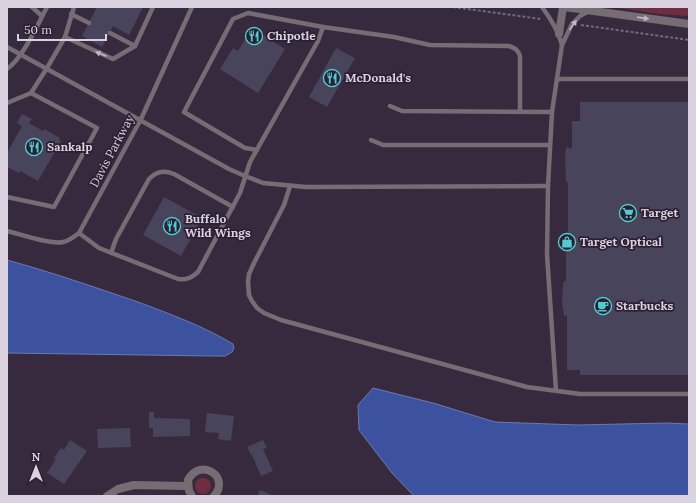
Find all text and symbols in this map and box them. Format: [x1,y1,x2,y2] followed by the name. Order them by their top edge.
[637,15,649,21] one-way arrow
[18,16,106,42] scale bar
[569,20,577,30] one-way arrow
[24,22,52,37] text: 50 m
[244,26,264,46] restaurant icon: Chipotle
[267,28,316,43] place label: Chipotle
[94,51,106,57] one-way arrow
[322,68,342,88] restaurant icon: McDonald's
[345,70,411,85] place label: McDonald's
[86,111,137,190] street label: Davis Parkway
[24,137,44,157] restaurant icon: Sankalp
[47,139,92,154] place label: Sankalp
[618,203,638,223] supermarket icon: Target
[641,205,679,220] place label: Target
[185,211,251,240] place label: Buffalo Wild Wings
[162,216,182,236] restaurant icon: Buffalo Wild Wings
[557,232,577,252] shop icon: Target Optical
[580,234,662,249] place label: Target Optical
[593,296,613,316] cafe icon: Starbucks
[616,298,674,313] place label: Starbucks
[16,447,56,487] north arrow
[32,450,41,464] text: N

